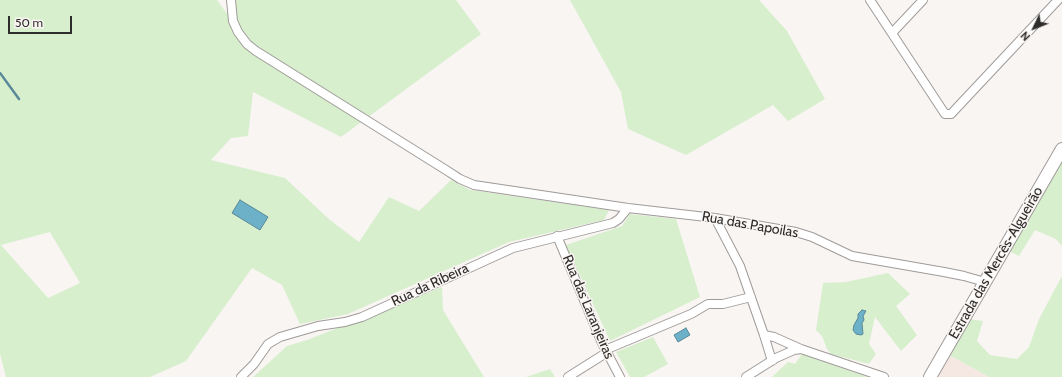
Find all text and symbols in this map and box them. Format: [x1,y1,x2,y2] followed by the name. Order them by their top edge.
[10,8,74,34] scale bar
[1014,8,1054,48] north arrow
[15,15,43,30] text: 50 m
[1017,29,1033,44] text: N
[945,184,1047,342] street label: Estrada das Mercês-Algueirão
[700,208,800,242] street label: Rua das Papoilas
[558,252,618,362] street label: Rua das Laranjeiras
[389,260,471,310] street label: Rua da Ribeira

